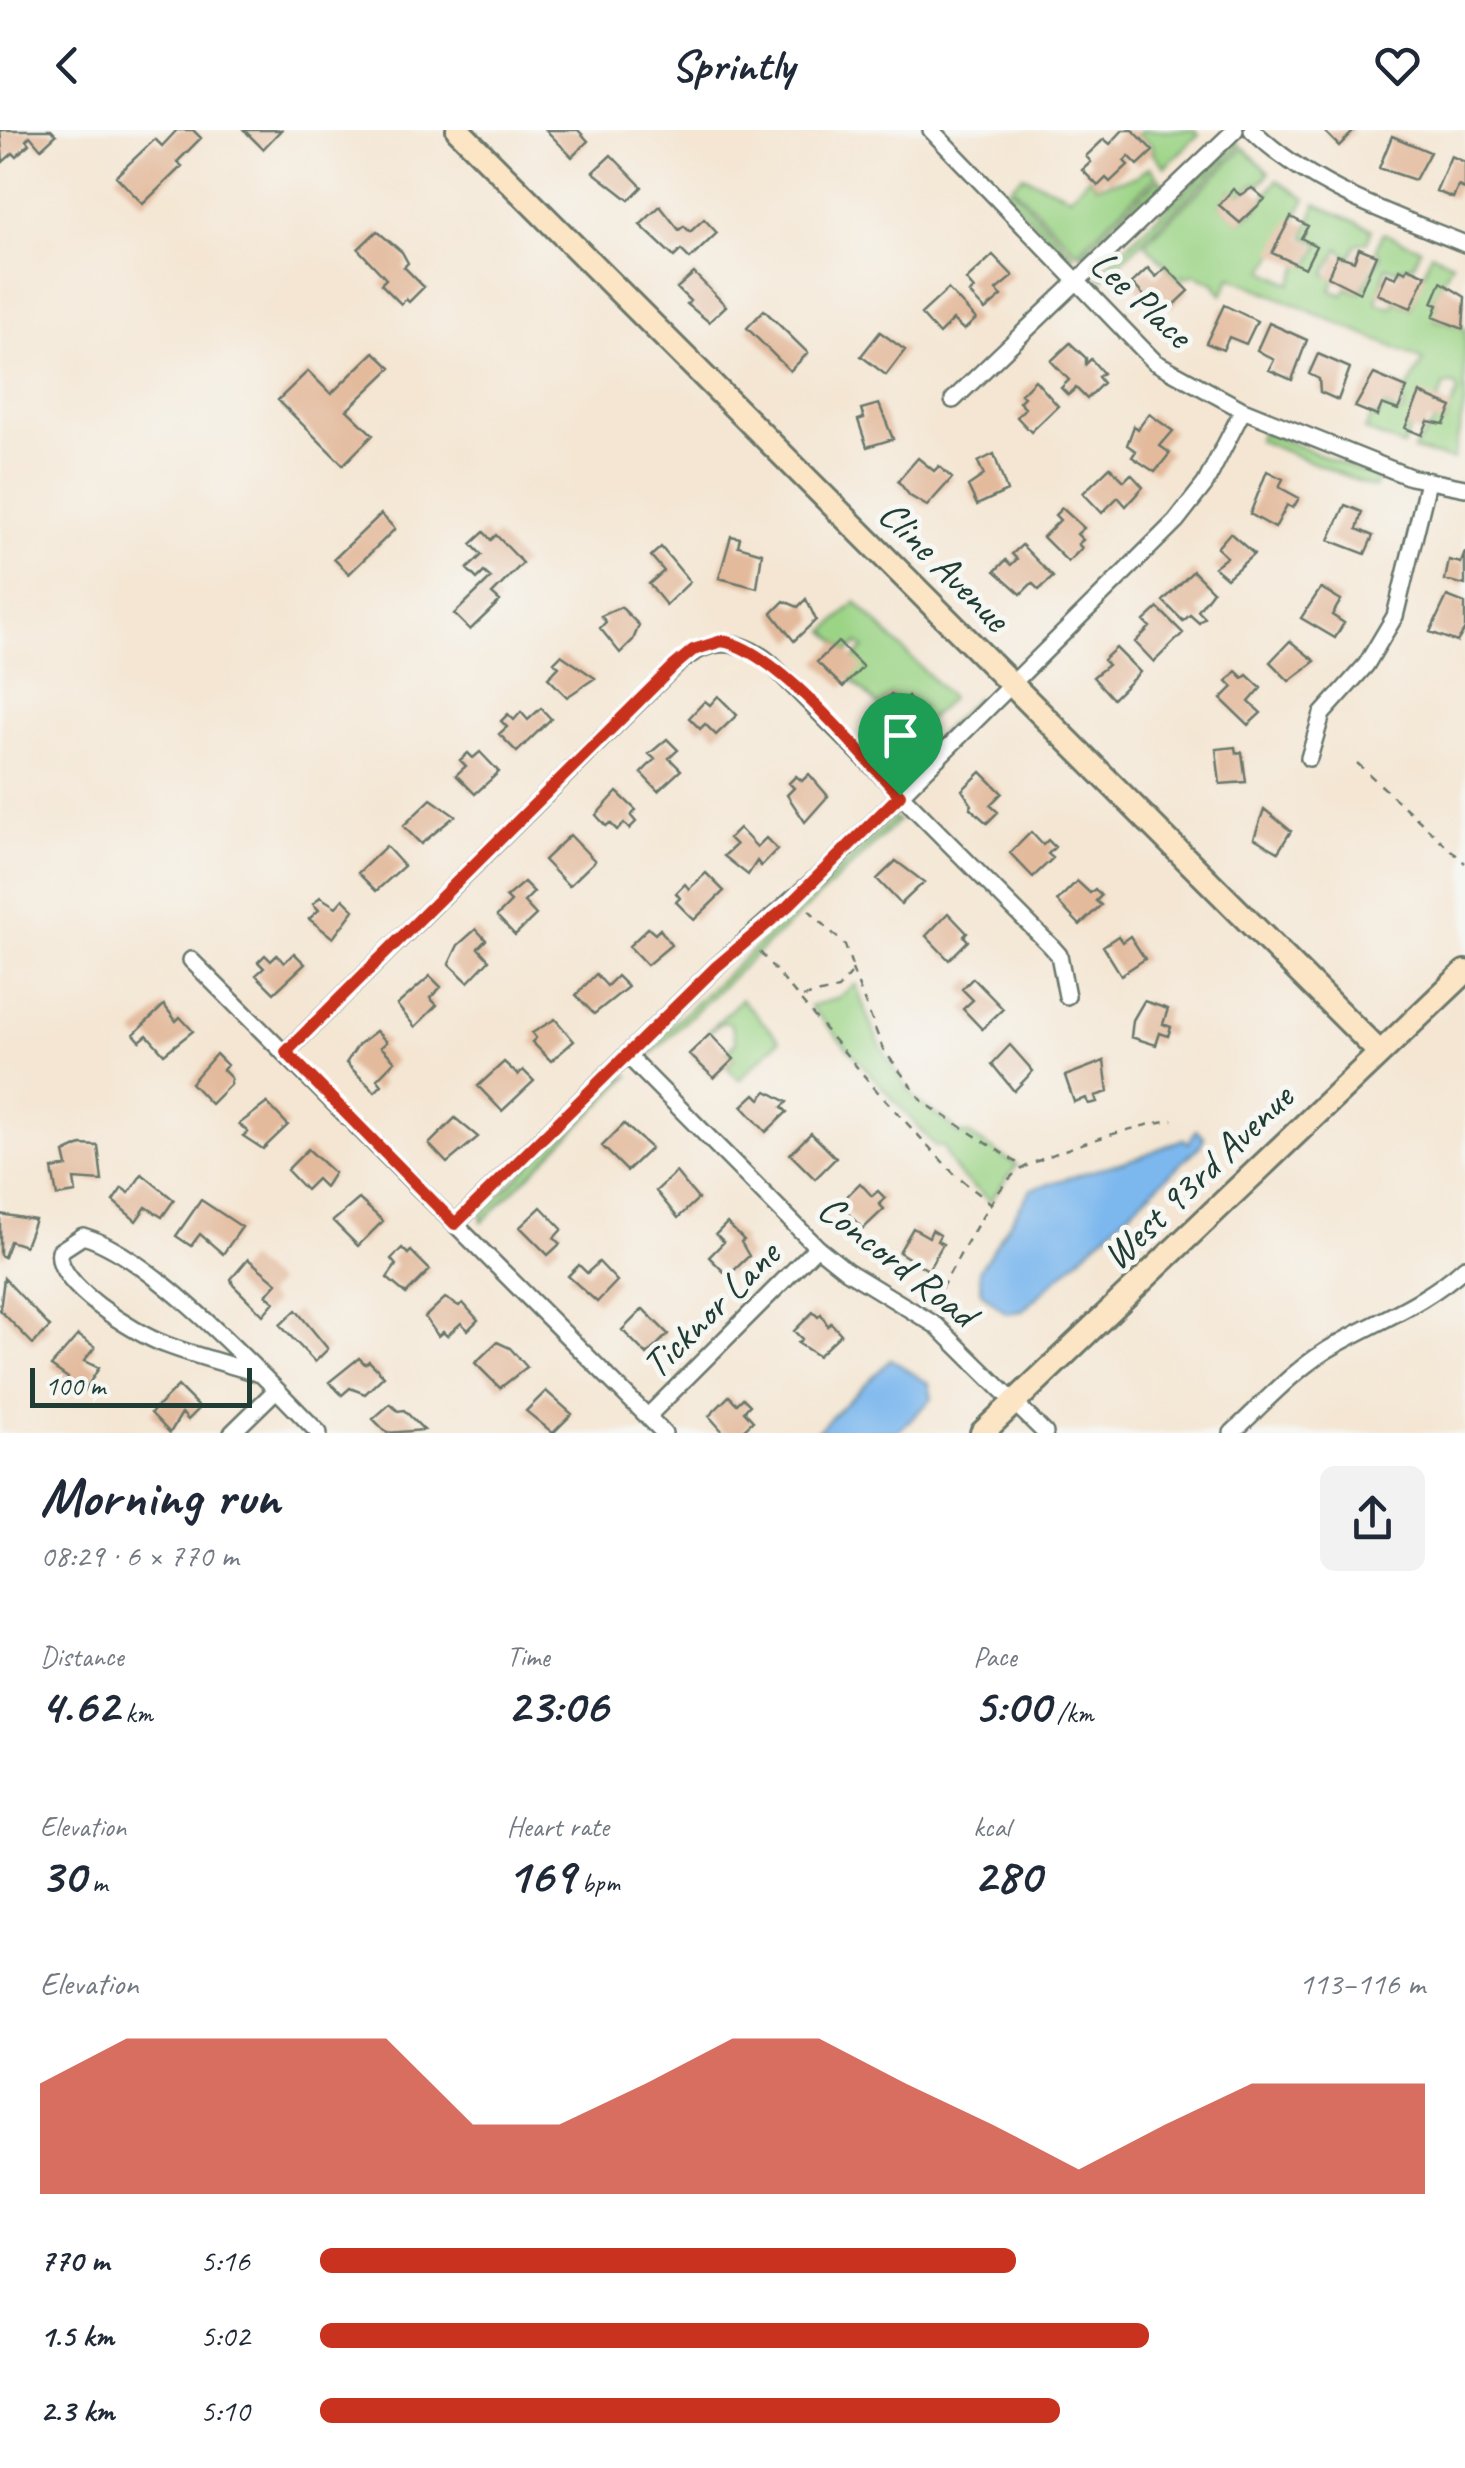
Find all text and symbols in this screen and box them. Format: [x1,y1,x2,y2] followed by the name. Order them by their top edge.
[671,37,794,94] text: Sprintly
[40,38,95,93] icon: back
[1370,38,1425,93] icon: heart
[1080,239,1205,361] street label: Lee Place
[868,489,1023,644] street label: Cline Avenue
[858,693,943,796] pin
[873,708,928,763] icon: arrive
[1092,1071,1306,1280] street label: West 93rd Avenue
[808,1183,992,1342] street label: Concord Road
[631,1228,792,1389] street label: Ticknor Lane
[30,1363,252,1408] scale bar
[45,1368,105,1403] text: 100 m
[40,1462,280,1532] text: Morning run
[1320,1466,1425,1571] button: share
[40,1535,238,1576] text: 08:29 · 6 × 770 m
[40,1639,124,1674] text: Distance
[507,1639,550,1674] text: Time
[973,1639,1016,1674] text: Pace
[40,1674,118,1737] text: 4.62
[507,1674,608,1737] text: 23:06
[973,1674,1050,1737] text: 5:00
[118,1695,153,1730] text: km
[1050,1695,1093,1730] text: /km
[40,1809,126,1844] text: Elevation
[507,1809,609,1844] text: Heart rate
[973,1809,1010,1844] text: kcal
[40,1844,85,1907] text: 30
[507,1844,575,1907] text: 169
[973,1844,1041,1907] text: 280
[85,1865,107,1900] text: m
[575,1865,620,1900] text: bpm
[40,1963,138,2004] text: Elevation
[1299,1963,1425,2004] text: 113–116 m
[40,2240,109,2281] text: 770 m
[200,2240,250,2281] text: 5:16
[40,2315,114,2356] text: 1.5 km
[200,2315,250,2356] text: 5:02
[40,2390,114,2431] text: 2.3 km
[200,2390,250,2431] text: 5:10

